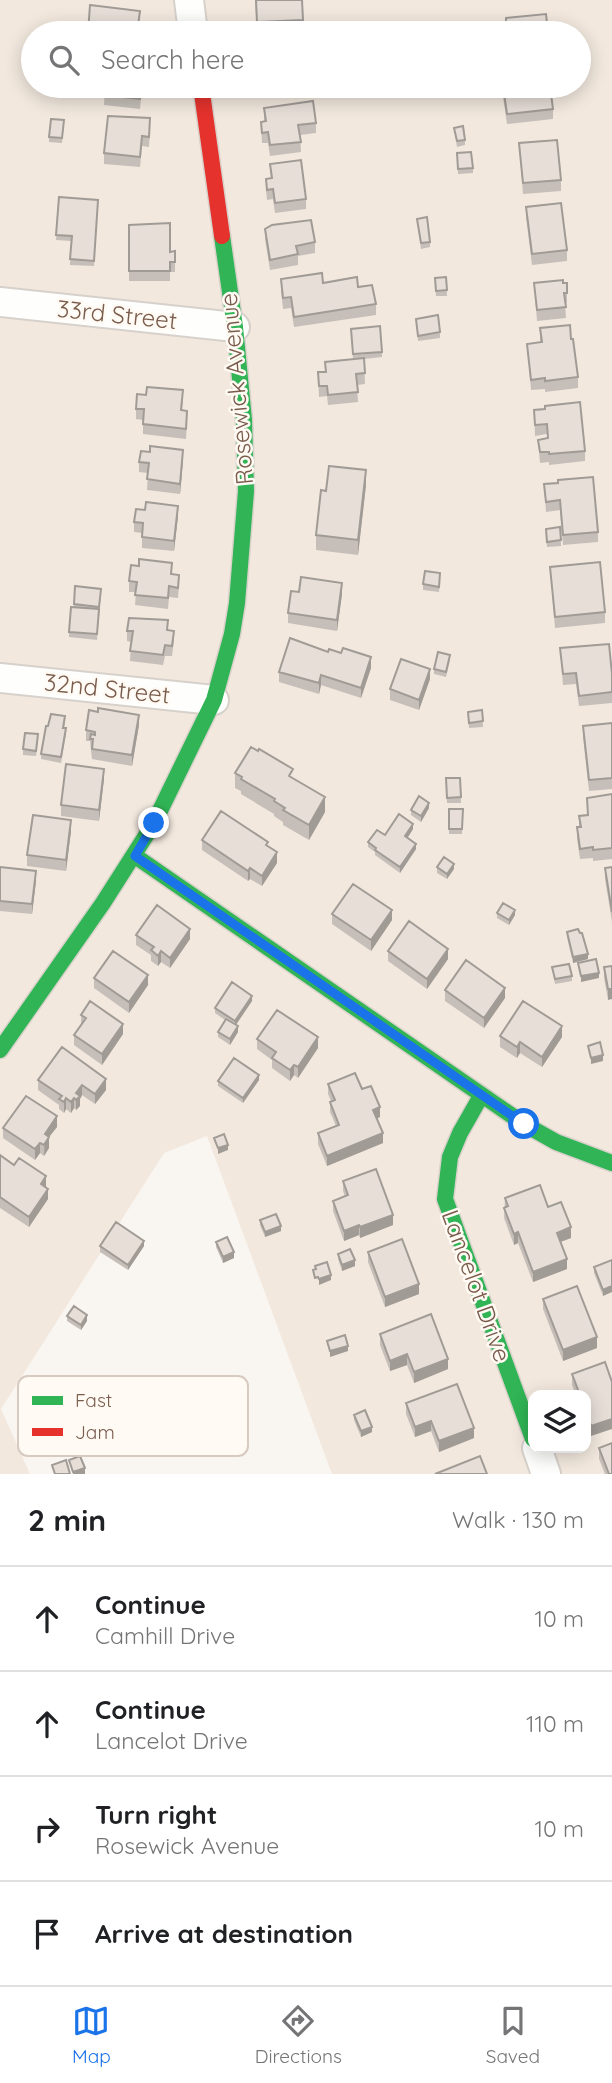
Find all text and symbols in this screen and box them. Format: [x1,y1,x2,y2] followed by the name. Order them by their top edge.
[21,21,591,98] search box
[45,41,83,79] icon: search
[101,43,245,76] text: Search here
[213,292,259,486] street label: Rosewick Avenue
[56,293,179,335] street label: 33rd Street
[43,666,172,710] street label: 32nd Street
[138,807,169,838] route end
[508,1108,539,1139] route start
[436,1206,518,1366] street label: Lancelot Drive
[18,1376,248,1456] legend
[75,1388,112,1412] text: Fast
[528,1390,591,1453] map controls
[528,1390,591,1453] button: layers
[75,1420,115,1444] text: Jam
[28,1501,106,1539] text: 2 min
[452,1505,584,1534] text: Walk · 130 m
[95,1588,206,1621] text: Continue
[28,1600,66,1638] icon: ahead
[535,1604,584,1633] text: 10 m
[95,1621,235,1650] text: Camhill Drive
[95,1693,206,1726] text: Continue
[28,1705,66,1743] icon: ahead
[526,1709,584,1738] text: 110 m
[95,1726,248,1755] text: Lancelot Drive
[95,1798,217,1831] text: Turn right
[28,1810,66,1848] icon: right
[535,1814,584,1843] text: 10 m
[95,1831,279,1860] text: Rosewick Avenue
[28,1915,66,1953] icon: arrive
[95,1917,353,1950] text: Arrive at destination
[72,2002,111,2068] tab: Map
[255,2002,342,2068] tab: Directions
[486,2002,540,2068] tab: Saved

